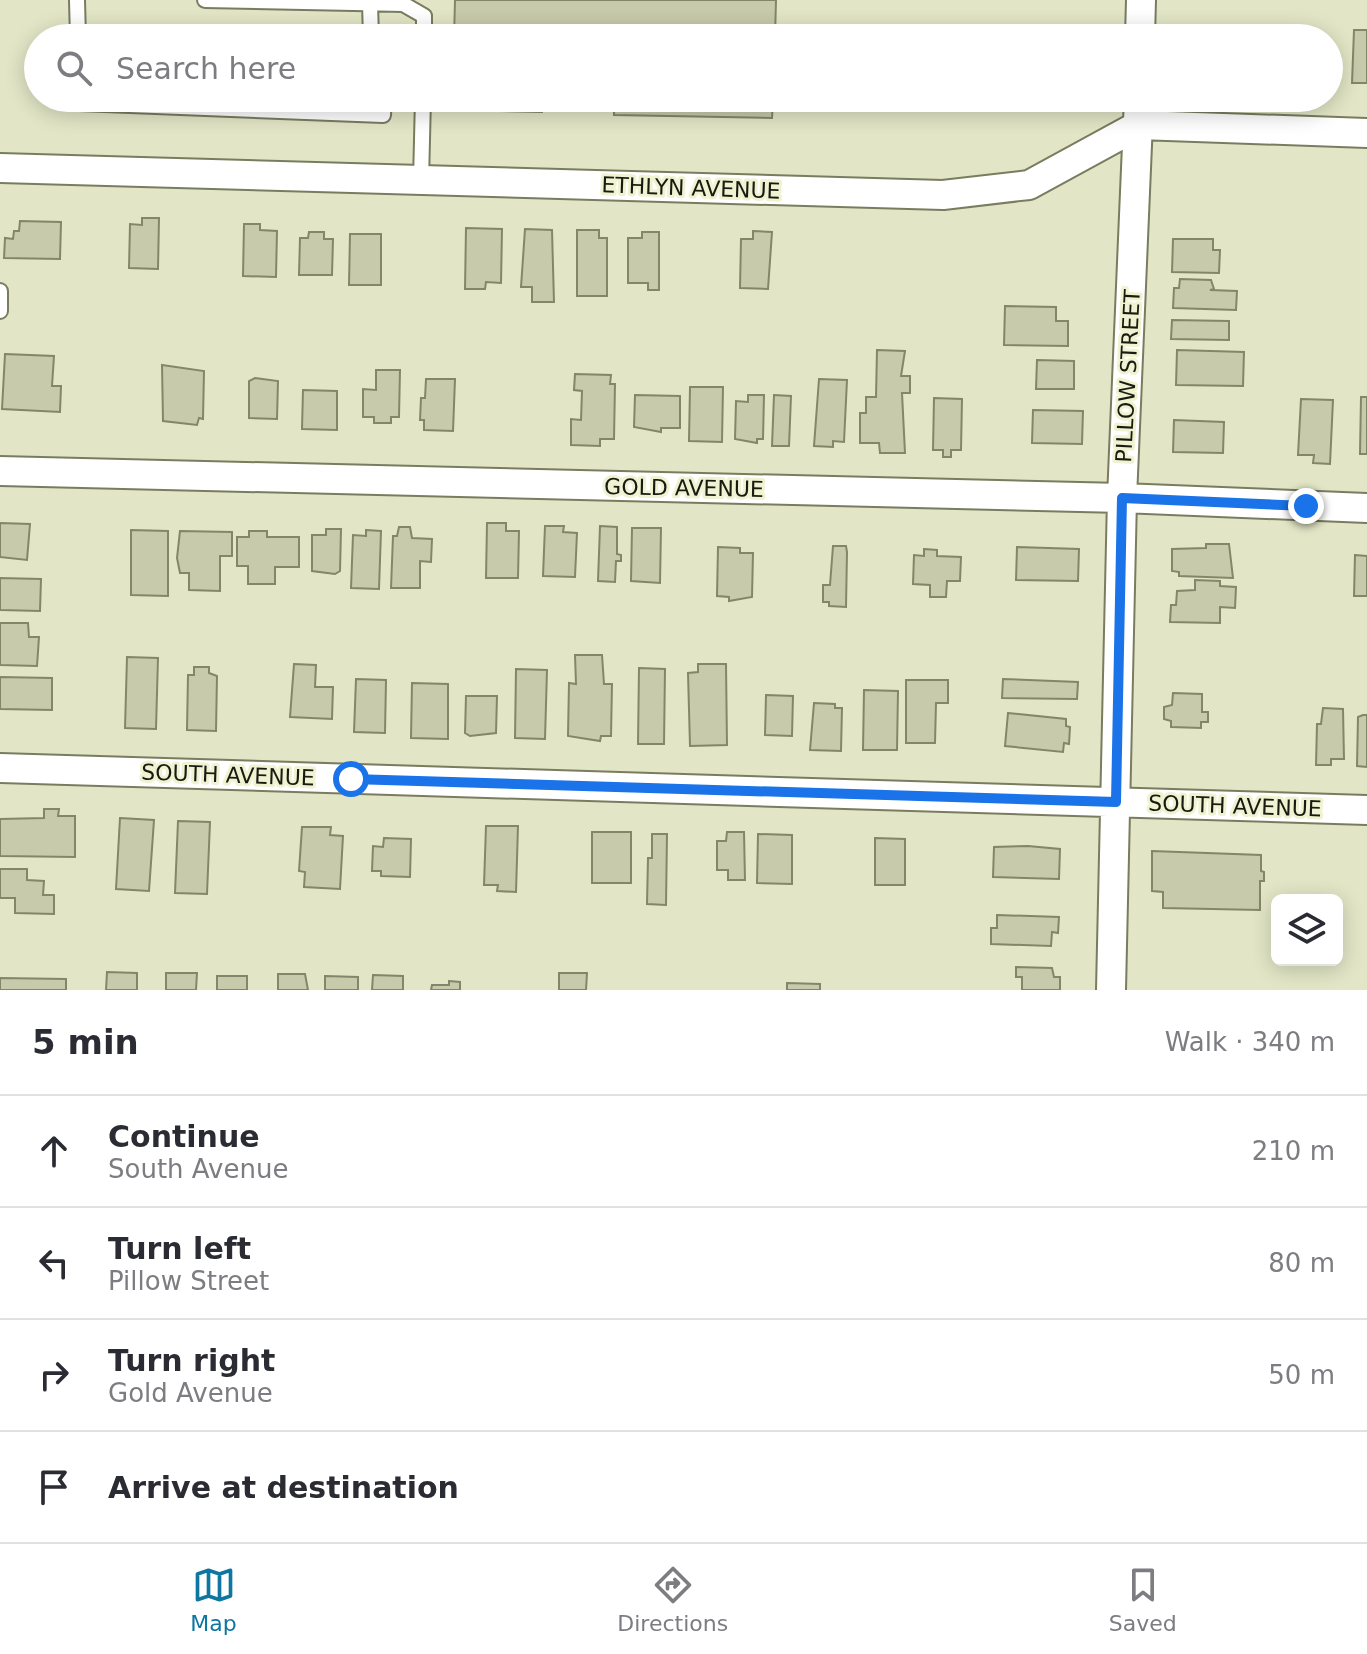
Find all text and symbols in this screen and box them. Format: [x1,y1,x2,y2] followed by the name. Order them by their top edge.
[24,24,1343,112] search box
[52,46,96,90] icon: search
[116,51,296,86] text: Search here
[601,172,781,204] street label: ETHLYN AVENUE
[1111,288,1145,463] street label: PILLOW STREET
[604,474,764,502] street label: GOLD AVENUE
[1288,488,1324,524] route end
[141,759,315,791] street label: SOUTH AVENUE
[333,761,369,797] route start
[1148,790,1322,822] street label: SOUTH AVENUE
[1271,894,1343,966] map controls
[1271,894,1343,966] button: layers
[32,1022,139,1062] text: 5 min
[1165,1027,1335,1057] text: Walk · 340 m
[108,1119,260,1154] text: Continue
[32,1129,76,1173] icon: ahead
[1252,1136,1335,1166] text: 210 m
[108,1154,288,1184] text: South Avenue
[108,1231,251,1266] text: Turn left
[32,1241,76,1285] icon: left
[1268,1248,1335,1278] text: 80 m
[108,1266,269,1296] text: Pillow Street
[108,1343,275,1378] text: Turn right
[32,1353,76,1397] icon: right
[1268,1360,1335,1390] text: 50 m
[108,1378,273,1408] text: Gold Avenue
[32,1465,76,1509] icon: arrive
[108,1470,459,1505] text: Arrive at destination
[190,1563,237,1636] tab: Map
[617,1563,728,1636] tab: Directions
[1109,1563,1177,1636] tab: Saved

